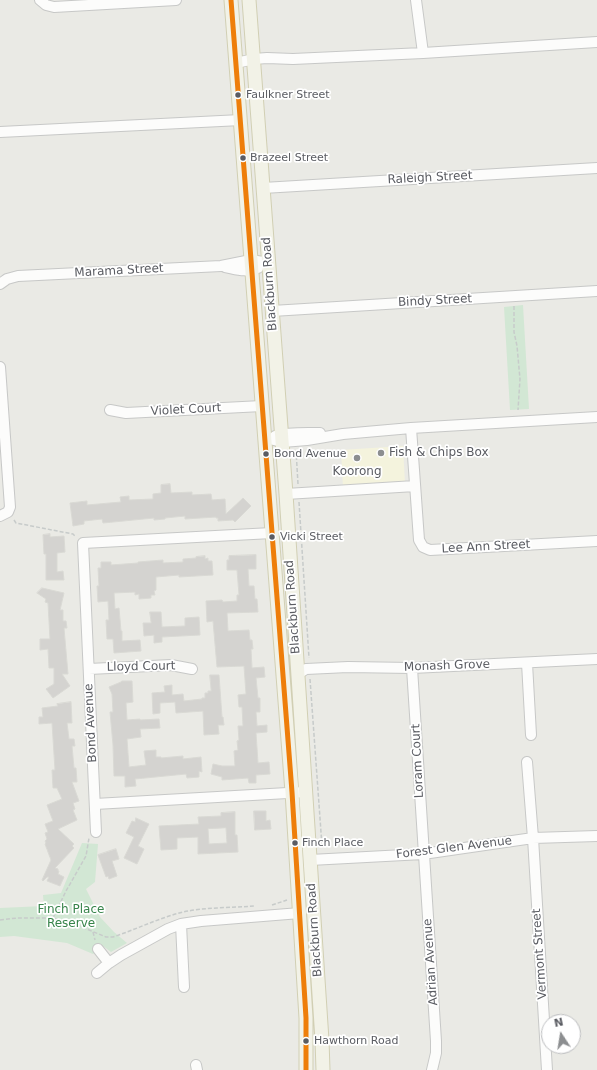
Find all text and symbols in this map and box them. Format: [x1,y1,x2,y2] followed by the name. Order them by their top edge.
[246,88,330,102] place label: Faulkner Street
[233,90,243,100] marker: Faulkner Street
[250,151,328,165] place label: Brazeel Street
[238,153,248,163] marker: Brazeel Street
[387,169,473,187] street label: Raleigh Street
[260,237,280,331] street label: Blackburn Road
[74,261,164,281] street label: Marama Street
[398,292,472,310] street label: Bindy Street
[150,401,222,419] street label: Violet Court
[389,446,489,460] place label: Fish & Chips Box
[274,447,347,461] place label: Bond Avenue
[376,448,386,458] marker: Fish & Chips Box
[261,449,271,459] marker: Bond Avenue
[352,453,362,463] marker: Koorong
[332,465,382,479] place label: Koorong
[280,530,343,544] place label: Vicki Street
[267,532,277,542] marker: Vicki Street
[441,537,531,557] street label: Lee Ann Street
[283,560,303,654] street label: Blackburn Road
[404,657,490,675] street label: Monash Grove
[106,659,176,675] street label: Lloyd Court
[82,683,100,763] street label: Bond Avenue
[409,723,427,799] street label: Loram Court
[395,834,513,862] street label: Forest Glen Avenue
[302,836,363,850] place label: Finch Place
[290,838,300,848] marker: Finch Place
[305,883,325,977] street label: Blackburn Road
[38,903,104,931] park label: Finch Place Reserve
[530,908,550,1000] street label: Vermont Street
[421,918,441,1006] street label: Adrian Avenue
[541,1014,581,1054] north arrow
[553,1015,564,1030] text: N
[314,1034,398,1048] place label: Hawthorn Road
[301,1036,311,1046] marker: Hawthorn Road

